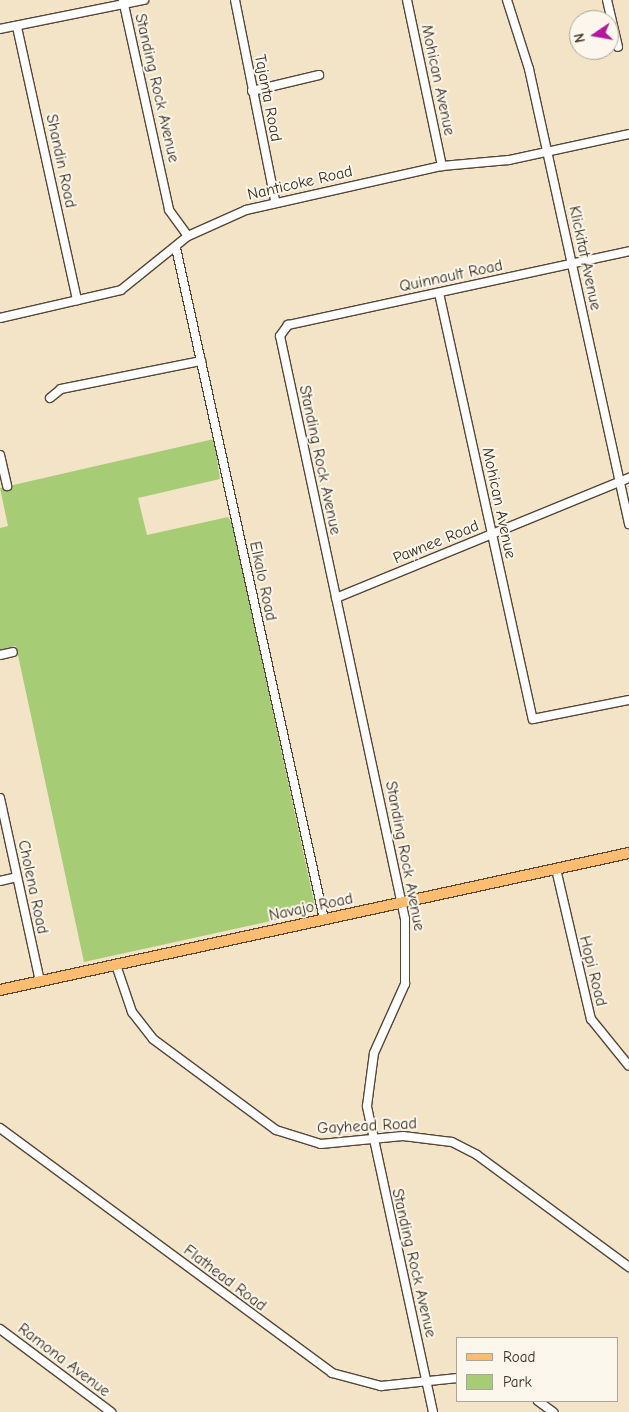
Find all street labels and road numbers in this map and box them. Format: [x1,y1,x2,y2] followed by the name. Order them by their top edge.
[131,12,183,164] street label: Standing Rock Avenue
[417,23,459,137] street label: Mohican Avenue
[250,53,286,143] street label: Tajanta Road
[42,112,80,210] street label: Shandin Road
[246,162,354,204] street label: Nanticoke Road
[565,204,605,312] street label: Klickitat Avenue
[398,256,504,296] street label: Quinnault Road
[295,384,345,536] street label: Standing Rock Avenue
[478,446,520,560] street label: Mohican Avenue
[390,516,482,568] street label: Pawnee Road
[245,540,281,622] street label: Elkalo Road
[381,779,429,933] street label: Standing Rock Avenue
[14,838,52,936] street label: Cholena Road
[267,889,355,925] street label: Navajo Road
[575,934,611,1008] street label: Hopi Road
[317,1114,417,1138] street label: Gayhead Road
[388,1187,440,1339] street label: Standing Rock Avenue
[180,1241,270,1315] street label: Flathead Road
[14,1319,114,1401] street label: Ramona Avenue

